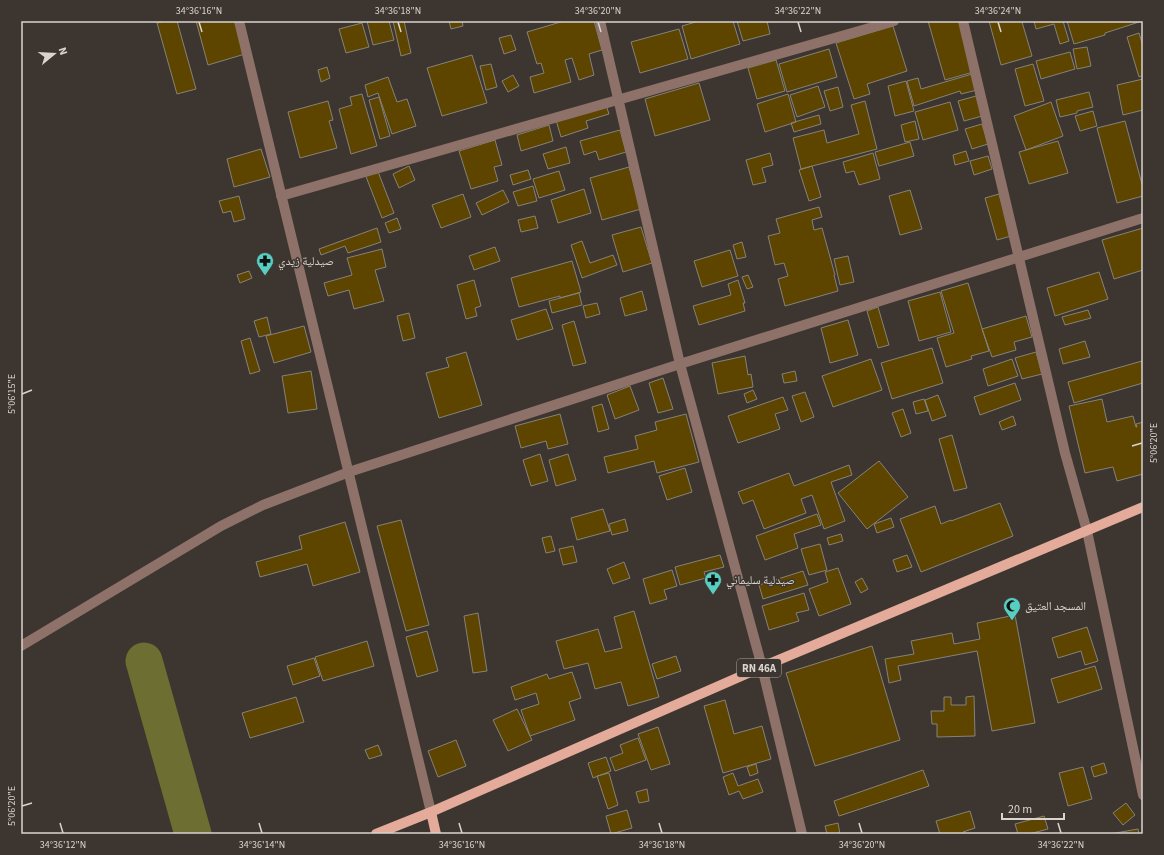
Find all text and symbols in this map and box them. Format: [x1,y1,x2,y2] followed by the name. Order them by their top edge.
[176,4,222,18] text: 34°36'16"N
[375,4,421,18] text: 34°36'18"N
[575,4,621,18] text: 34°36'20"N
[775,4,821,18] text: 34°36'22"N
[975,4,1021,18] text: 34°36'24"N
[34,34,74,74] north arrow
[55,45,71,57] text: N
[255,251,275,276] pharmacy icon: صيدلية زيدي
[278,253,334,271] place label: صيدلية زيدي
[5,374,19,414] text: 5°06'15"E
[1147,423,1161,463] text: 5°06'20"E
[703,570,723,595] pharmacy icon: صيدلية سليماني
[726,572,795,590] place label: صيدلية سليماني
[1002,596,1022,621] mosque icon: المسجد العتيق
[1025,598,1086,615] place label: المسجد العتيق
[737,659,781,677] road number: RN 46A
[5,786,19,826] text: 5°06'20"E
[1002,795,1064,821] scale bar
[1008,801,1032,818] text: 20 m
[40,838,86,852] text: 34°36'12"N
[239,838,285,852] text: 34°36'14"N
[439,838,485,852] text: 34°36'16"N
[639,838,685,852] text: 34°36'18"N
[839,838,885,852] text: 34°36'20"N
[1038,838,1084,852] text: 34°36'22"N

